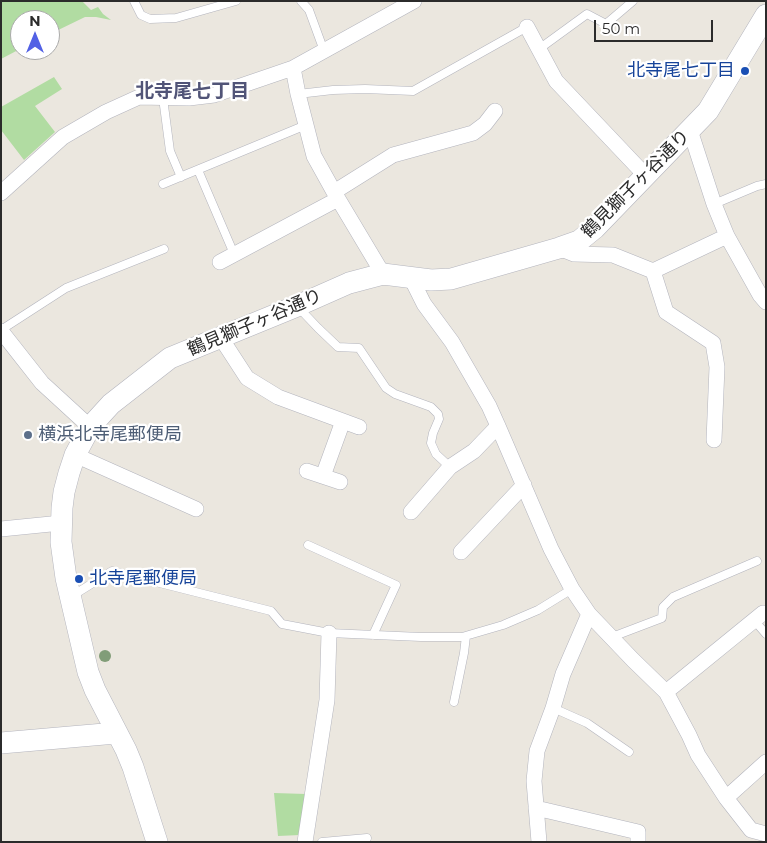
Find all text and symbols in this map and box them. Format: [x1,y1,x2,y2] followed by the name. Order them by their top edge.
[10,10,60,60] north arrow
[597,10,716,42] scale bar
[29,12,41,30] text: N
[602,19,640,38] text: 50 m
[627,60,735,82] place label: 北寺尾七丁目
[739,65,751,77] marker: 北寺尾七丁目
[135,80,249,102] district label: 北寺尾七丁目
[577,125,695,243] street label: 鶴見獅子ヶ谷通り
[185,285,325,361] street label: 鶴見獅子ヶ谷通り
[38,424,182,446] place label: 横浜北寺尾郵便局
[22,429,34,441] marker: 横浜北寺尾郵便局
[89,568,197,590] place label: 北寺尾郵便局
[73,573,85,585] marker: 北寺尾郵便局

